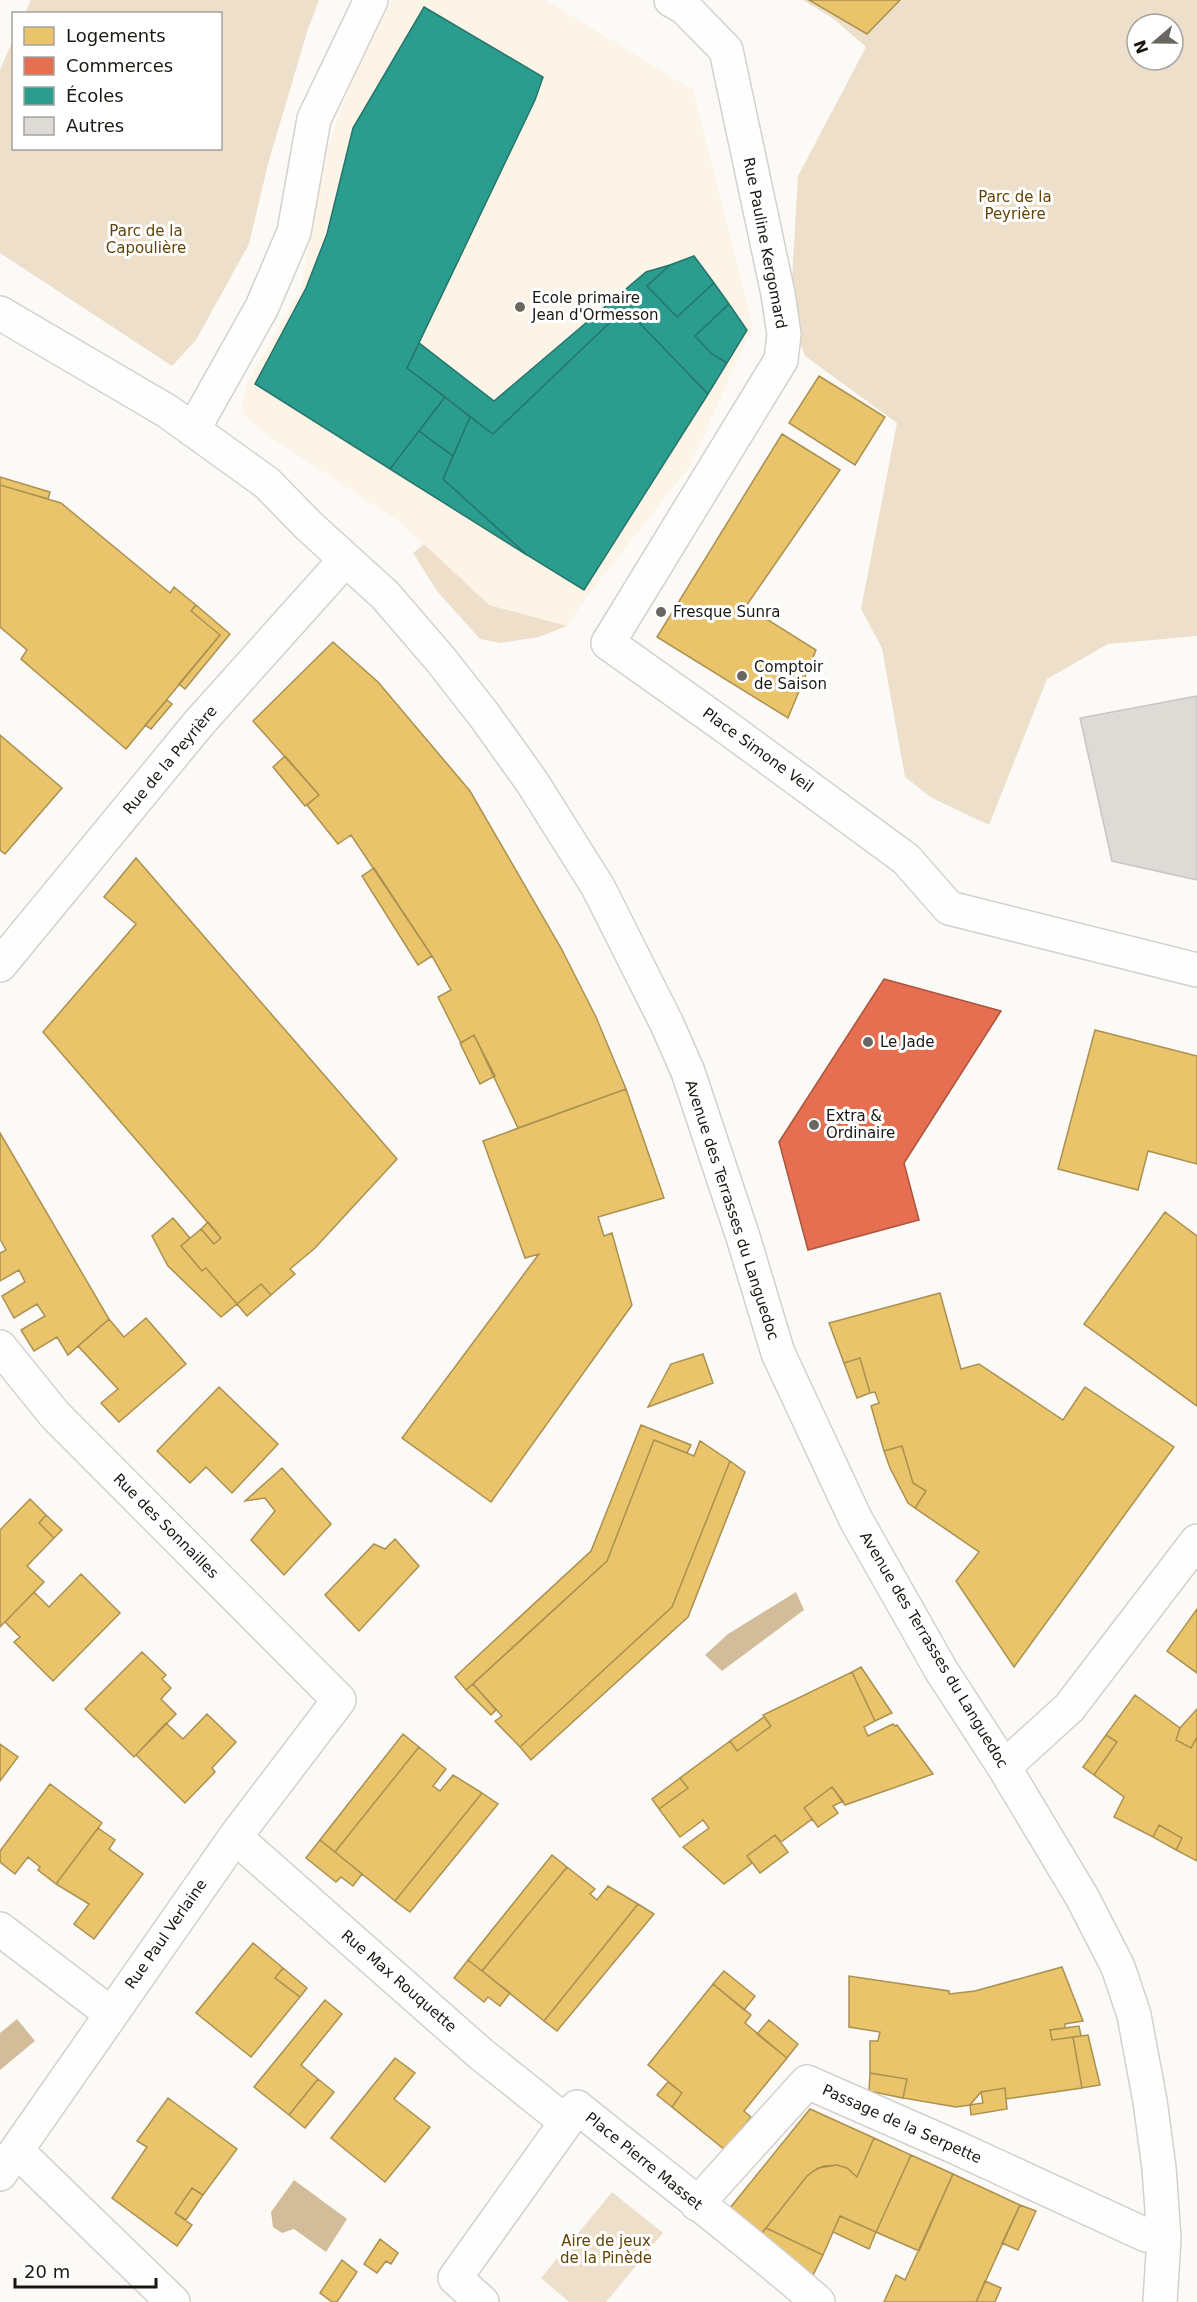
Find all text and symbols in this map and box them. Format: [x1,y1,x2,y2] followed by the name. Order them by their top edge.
[12,12,222,150] legend
[1125,12,1185,72] north arrow
[66,25,166,46] text: Logements
[1130,37,1153,57] text: N
[66,55,173,76] text: Commerces
[66,85,124,106] text: Écoles
[66,115,124,136] text: Autres
[740,156,790,330] street label: Rue Pauline Kergomard
[978,188,1052,223] park label: Parc de la Peyrière
[106,222,186,257] park label: Parc de la Capoulière
[531,289,659,324] place label: Ecole primaire Jean d'Ormesson
[513,300,527,314] marker: Ecole primaire Jean d'Ormesson
[673,603,780,621] place label: Fresque Sunra
[654,605,668,619] marker: Fresque Sunra
[754,658,827,693] place label: Comptoir de Saison
[735,669,749,683] marker: Comptoir de Saison
[119,702,221,818] street label: Rue de la Peyrière
[699,704,817,796] street label: Place Simone Veil
[880,1033,934,1051] place label: Le Jade
[861,1035,875,1049] marker: Le Jade
[681,1078,783,1342] street label: Avenue des Terrasses du Languedoc
[826,1107,895,1142] place label: Extra & Ordinaire
[807,1118,821,1132] marker: Extra & Ordinaire
[110,1470,222,1582] street label: Rue des Sonnailles
[856,1529,1012,1771] street label: Avenue des Terrasses du Languedoc
[121,1876,211,1992] street label: Rue Paul Verlaine
[338,1926,460,2036] street label: Rue Max Rouquette
[820,2081,984,2167] street label: Passage de la Serpette
[582,2108,706,2214] street label: Place Pierre Masset
[560,2232,652,2267] park label: Aire de jeux de la Pinède
[15,2251,156,2289] scale bar
[24,2261,70,2282] text: 20 m

